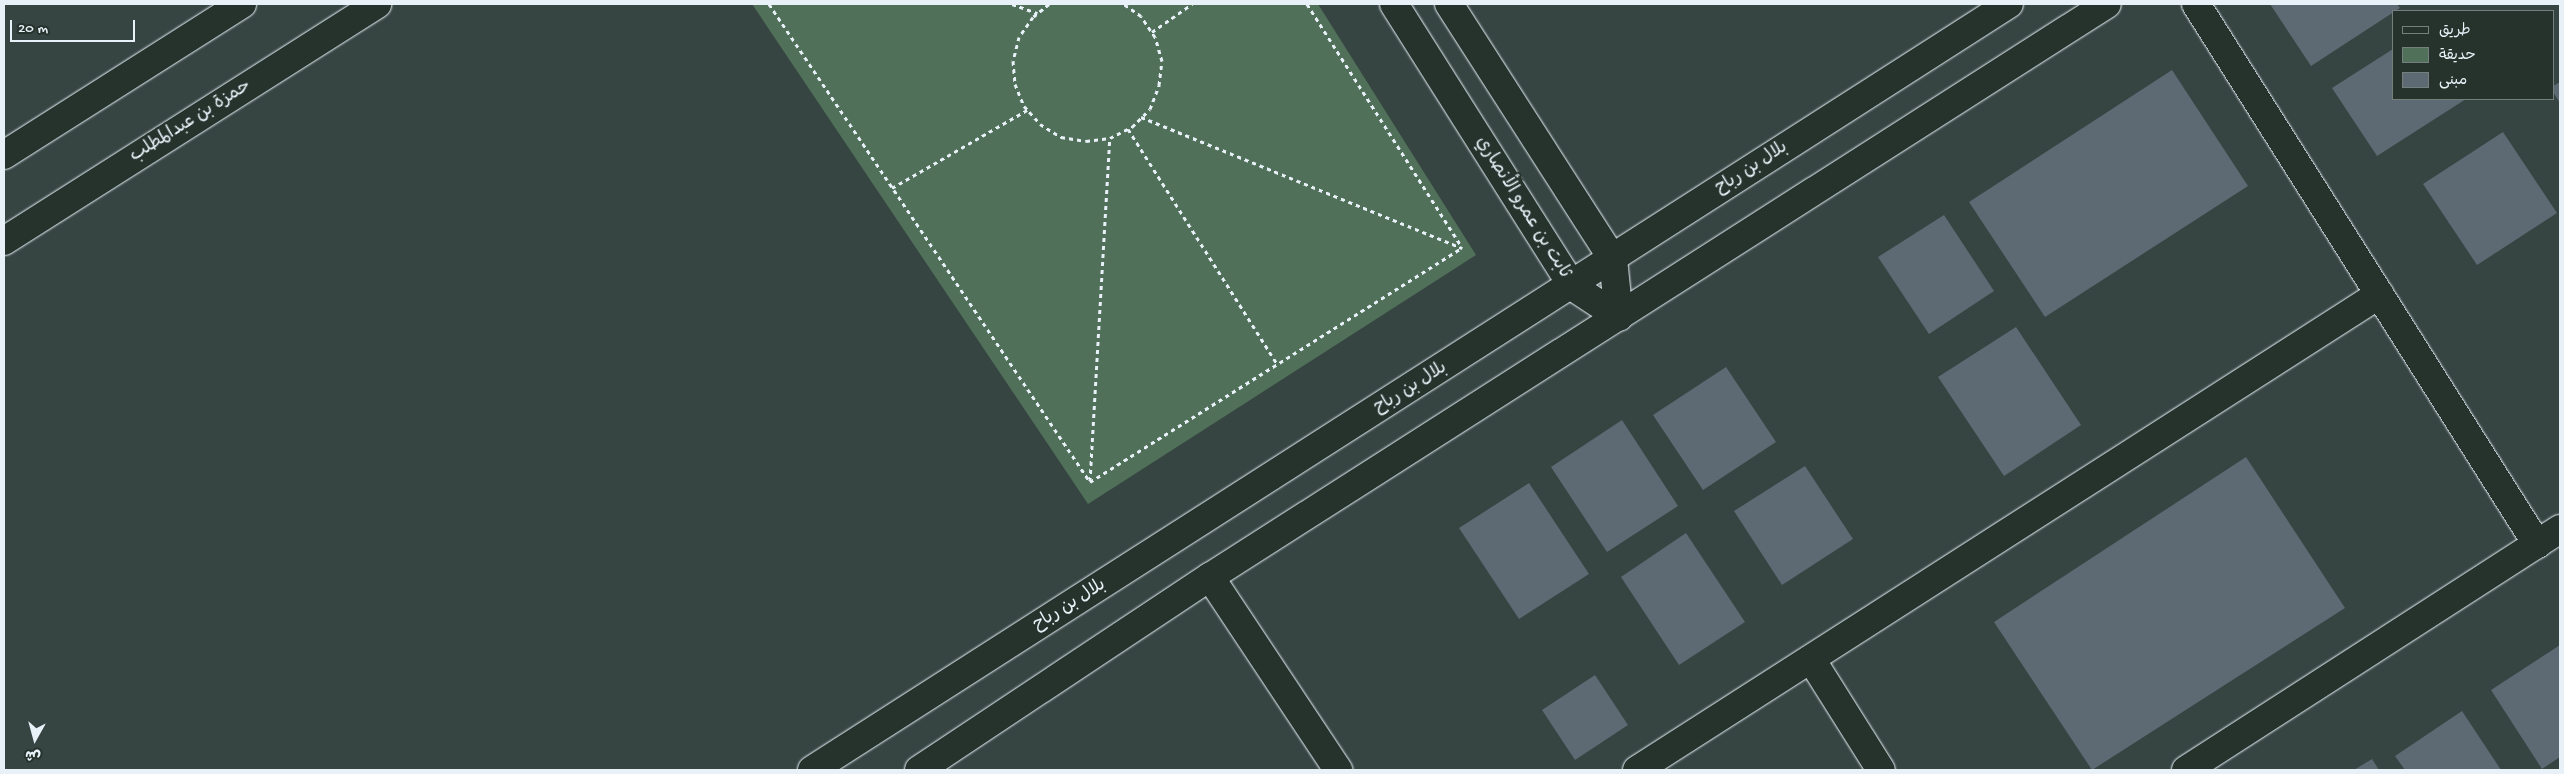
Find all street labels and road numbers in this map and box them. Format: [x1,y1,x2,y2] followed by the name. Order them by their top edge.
[126,76,256,168] street label: حمزة بن عبدالمطلب
[1470,133,1574,283] street label: ثابت بن عمرو الأنصاري
[1712,138,1792,200] street label: بلال بن رباح
[1370,358,1452,420] street label: بلال بن رباح
[1029,575,1111,637] street label: بلال بن رباح

